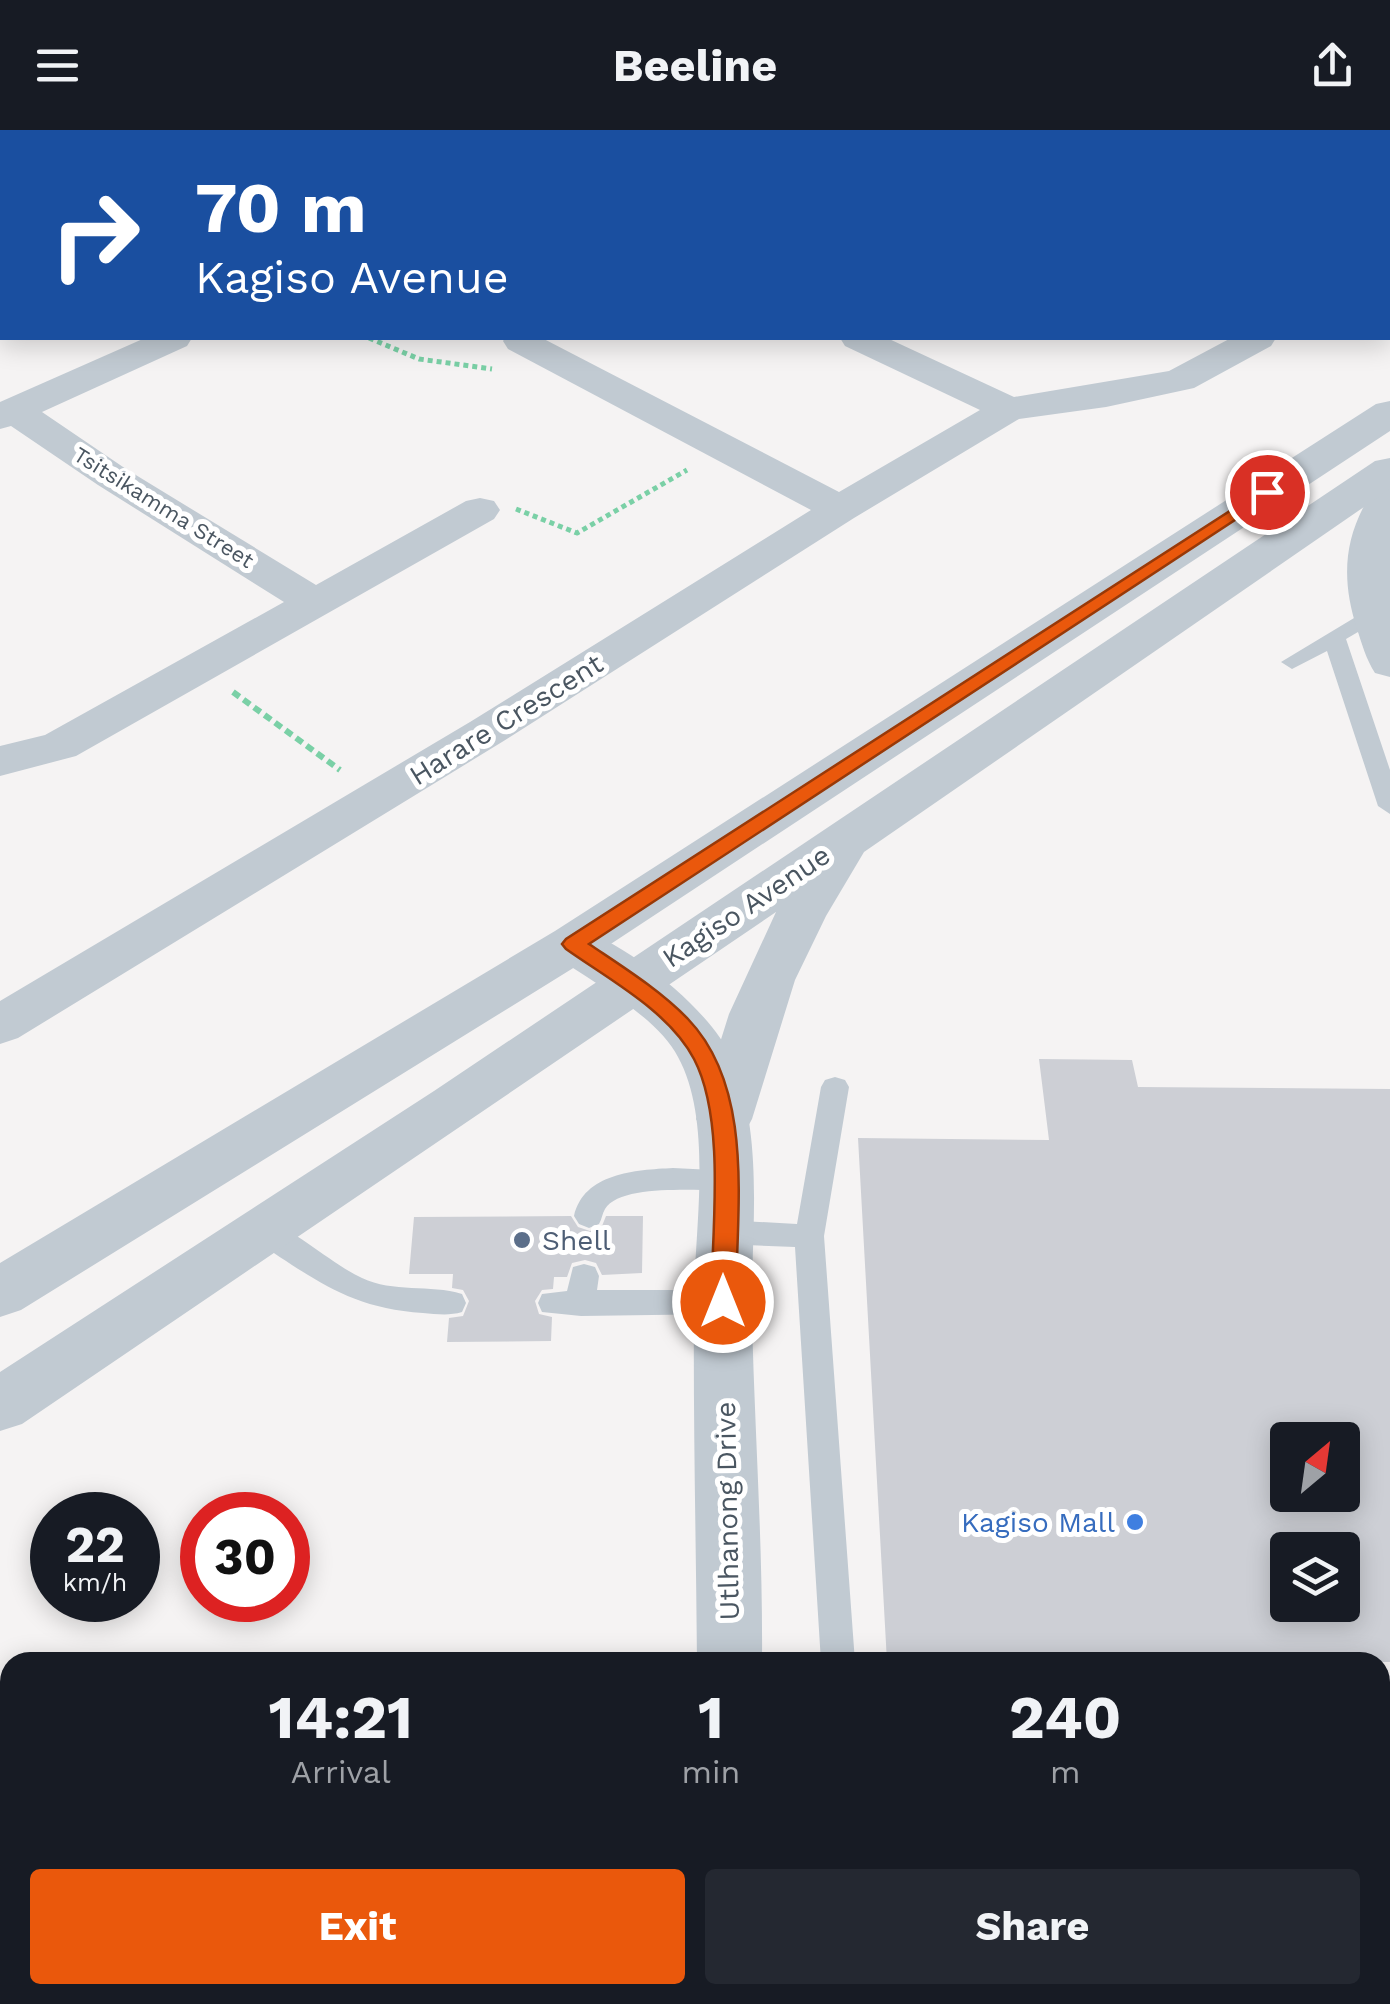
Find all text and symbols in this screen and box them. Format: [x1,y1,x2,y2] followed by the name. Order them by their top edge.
[30,38,85,93] icon: menu
[1305,38,1360,93] icon: share
[613,39,777,92] text: Beeline
[195,167,367,249] text: 70 m
[30,170,160,300] icon: right
[195,251,509,304] text: Kagiso Avenue
[69,442,258,573] street label: Tsitsikamma Street
[1225,450,1310,535] pin
[1240,465,1295,520] icon: arrive
[404,647,609,792] street label: Harare Crescent
[656,838,836,975] street label: Kagiso Avenue
[542,1224,611,1257] place label: Shell
[511,1229,533,1251] marker: Shell
[671,1250,775,1354] position arrow
[709,1401,746,1621] street label: Utlhanong Drive
[1270,1422,1360,1512] north arrow
[1270,1422,1360,1622] map controls
[180,1492,310,1622] speed limit sign: 30
[961,1506,1115,1539] place label: Kagiso Mall
[1124,1511,1146,1533] marker: Kagiso Mall
[65,1515,125,1574] text: 22
[1270,1532,1360,1622] button: layers
[63,1568,127,1597] text: km/h
[269,1682,413,1753] text: 14:21
[698,1682,724,1753] text: 1
[1009,1682,1121,1753] text: 240
[291,1753,391,1791] text: Arrival
[682,1753,740,1791] text: min
[1050,1753,1080,1791] text: m
[30,1869,685,1984] button: Exit
[705,1869,1360,1984] button: Share

